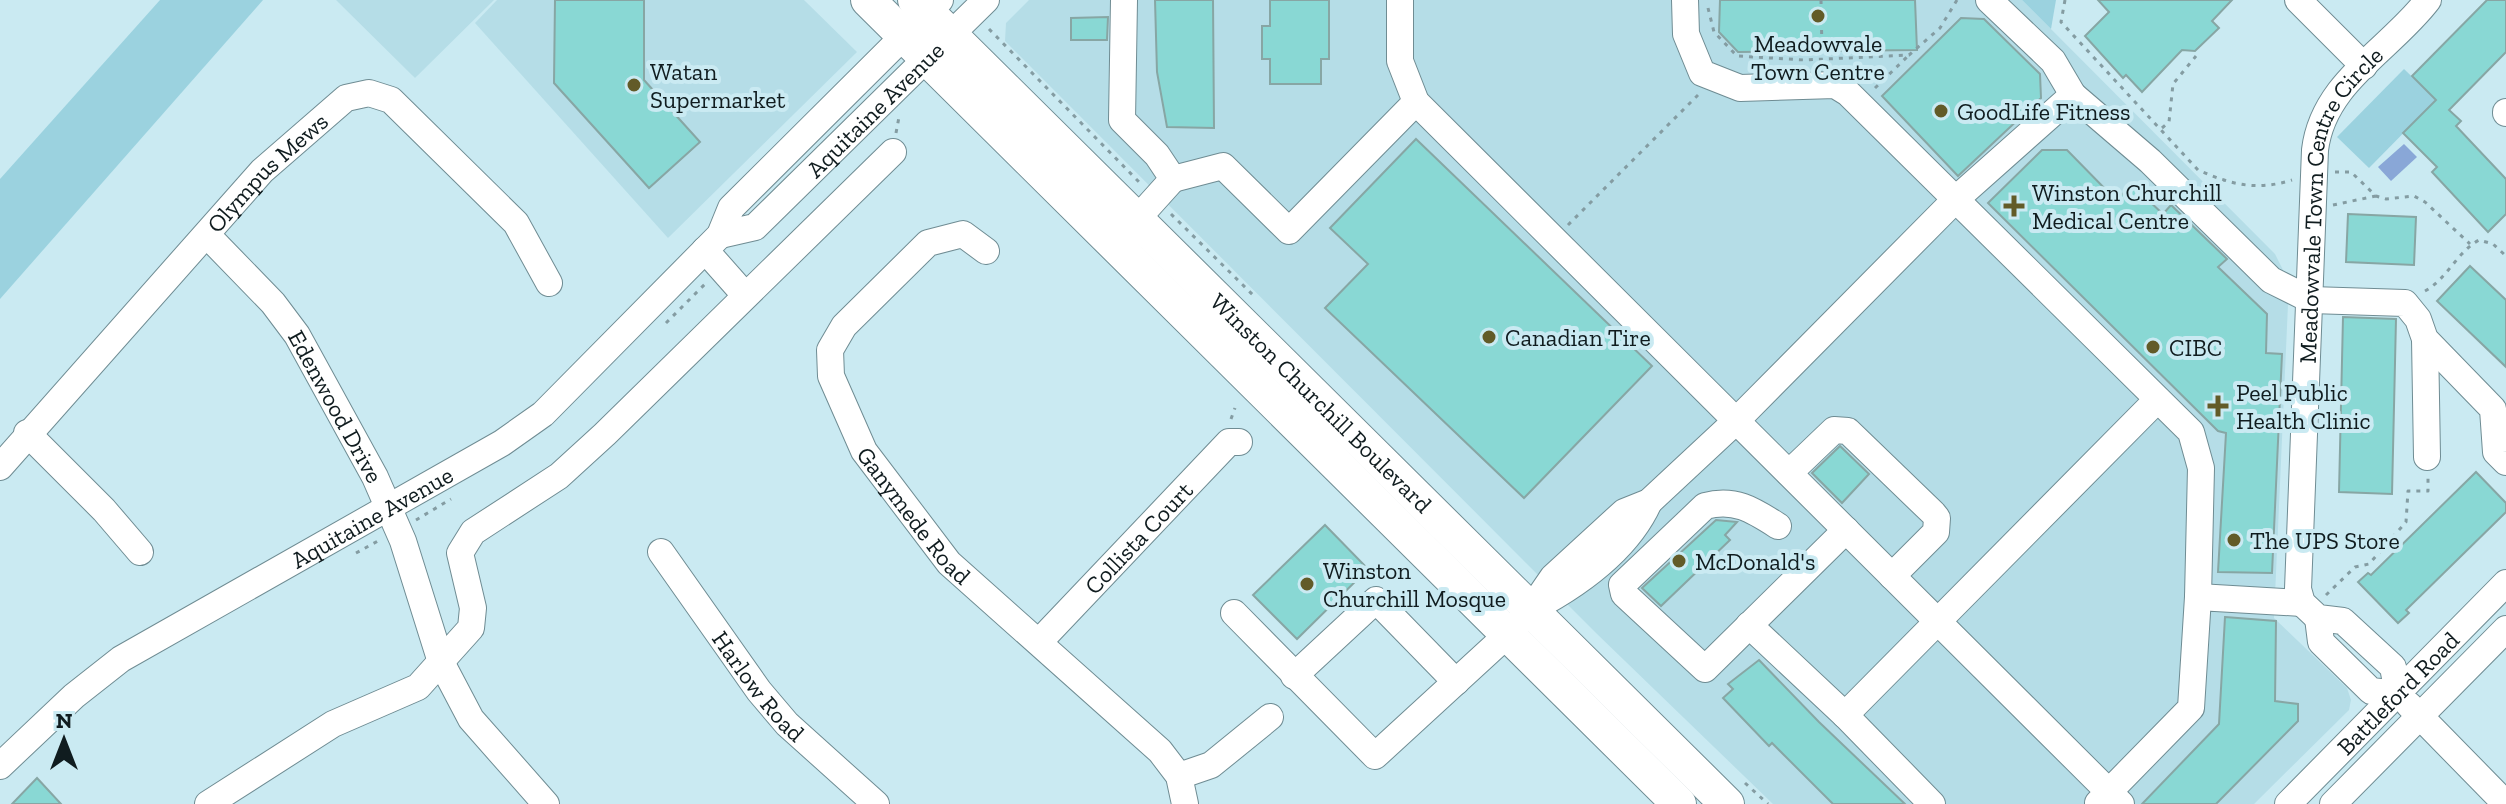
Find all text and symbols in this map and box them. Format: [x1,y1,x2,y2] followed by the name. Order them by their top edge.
[1809,7,1827,25] marker: Meadowvale Town Centre
[1751,29,1885,86] place label: Meadowvale Town Centre
[800,35,950,183] street label: Aquitaine Avenue
[2292,40,2388,364] street label: Meadowvale Town Centre Circle
[650,57,785,114] place label: Watan Supermarket
[625,76,643,94] marker: Watan Supermarket
[1957,97,2130,126] place label: GoodLife Fitness
[1932,102,1950,120] marker: GoodLife Fitness
[200,106,334,238] street label: Olympus Mews
[2032,178,2222,235] place label: Winston Churchill Medical Centre
[2003,195,2025,217] marker: Winston Churchill Medical Centre
[1205,287,1438,518] street label: Winston Churchill Boulevard
[1505,323,1651,352] place label: Canadian Tire
[283,325,390,488] street label: Edenwood Drive
[1480,328,1498,346] marker: Canadian Tire
[2169,333,2222,362] place label: CIBC
[2144,338,2162,356] marker: CIBC
[2236,378,2371,435] place label: Peel Public Health Clinic
[2207,395,2229,417] marker: Peel Public Health Clinic
[851,441,977,590] street label: Ganymede Road
[286,459,458,574] street label: Aquitaine Avenue
[1078,475,1198,600] street label: Collista Court
[2250,526,2400,555] place label: The UPS Store
[2225,531,2243,549] marker: The UPS Store
[1695,547,1815,576] place label: McDonald's
[1670,552,1688,570] marker: McDonald's
[1323,556,1506,613] place label: Winston Churchill Mosque
[1298,575,1316,593] marker: Winston Churchill Mosque
[707,625,811,748] street label: Harlow Road
[2330,625,2465,761] street label: Battleford Road
[24,700,104,780] north arrow
[56,707,73,734] text: N

